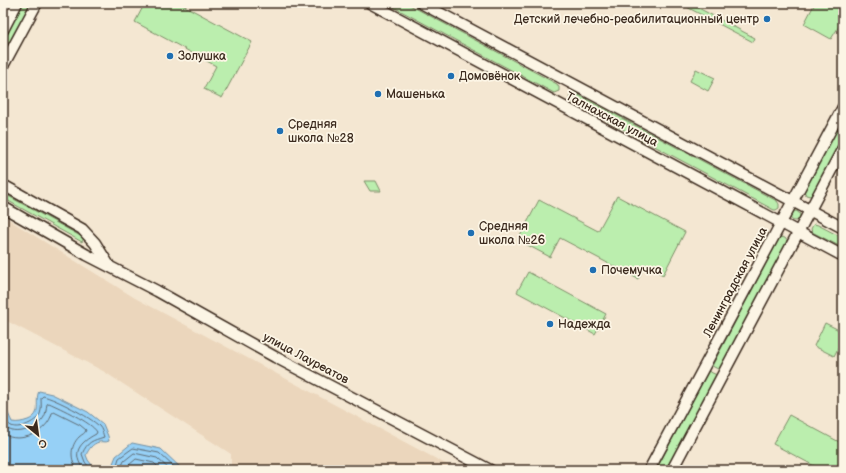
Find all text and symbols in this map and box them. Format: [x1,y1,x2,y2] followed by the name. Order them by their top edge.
[514,12,759,27] place label: Детский лечебно-реабилитационный центр
[762,14,772,24] marker: Детский лечебно-реабилитационный центр
[178,49,226,64] place label: Золушка
[165,51,175,61] marker: Золушка
[459,69,521,84] place label: Домовёнок
[446,71,456,81] marker: Домовёнок
[386,87,445,102] place label: Машенька
[373,89,383,99] marker: Машенька
[563,89,660,150] street label: Талнахская улица
[288,117,354,146] place label: Средняя школа №28
[275,126,285,136] marker: Средняя школа №28
[479,219,545,248] place label: Средняя школа №26
[700,225,771,341] street label: Ленинградская улица
[466,228,476,238] marker: Средняя школа №26
[601,263,662,278] place label: Почемучка
[588,265,598,275] marker: Почемучка
[558,317,611,332] place label: Надежда
[545,319,555,329] marker: Надежда
[260,329,352,388] street label: улица Лауреатов
[18,415,58,455] north arrow
[36,436,49,451] text: С

